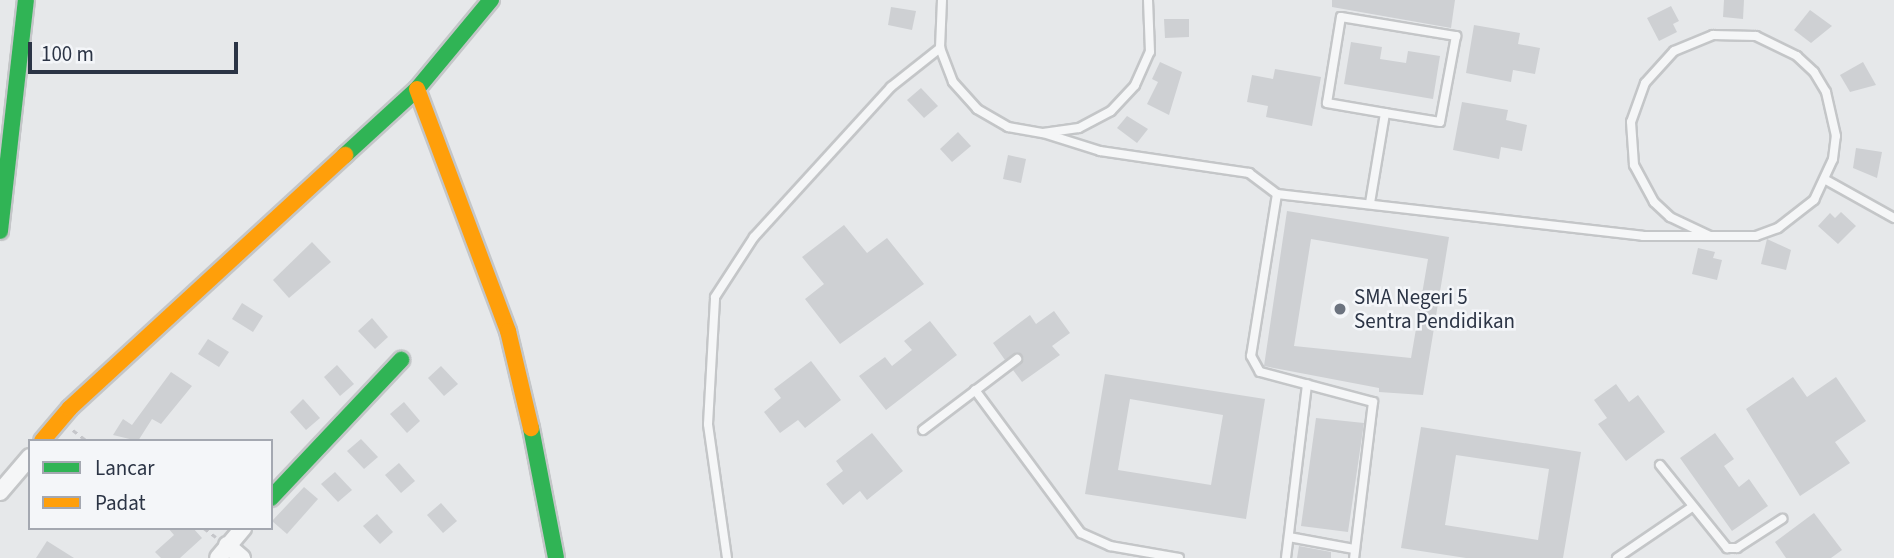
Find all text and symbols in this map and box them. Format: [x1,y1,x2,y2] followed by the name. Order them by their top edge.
[32,28,242,72] scale bar
[41,39,94,69] text: 100 m
[1354,284,1515,334] place label: SMA Negeri 5 Sentra Pendidikan
[1332,301,1348,317] marker: SMA Negeri 5 Sentra Pendidikan
[28,439,273,530] legend
[95,453,155,483] text: Lancar
[95,488,146,518] text: Padat

